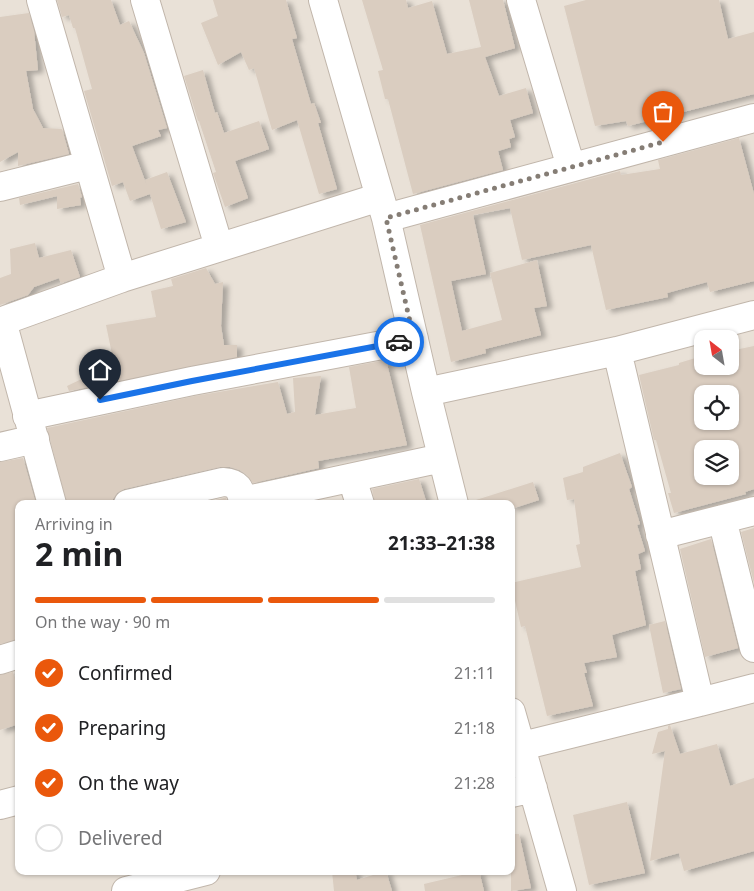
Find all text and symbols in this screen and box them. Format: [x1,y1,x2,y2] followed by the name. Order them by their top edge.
[642,91,684,142] pin
[649,98,677,126] icon: bag
[374,317,424,367] courier
[385,328,413,356] icon: car
[694,330,739,375] north arrow
[694,330,739,485] map controls
[79,349,121,400] pin
[86,356,114,384] icon: home
[694,385,739,430] button: locate
[694,440,739,485] button: layers
[35,513,113,535] text: Arriving in
[388,530,495,556] text: 21:33–21:38
[35,532,123,575] text: 2 min
[35,611,170,633] text: On the way · 90 m
[35,659,63,687] icon: check
[78,660,173,686] text: Confirmed
[454,662,495,684] text: 21:11
[35,714,63,742] icon: check
[78,715,166,741] text: Preparing
[454,717,495,739] text: 21:18
[35,769,63,797] icon: check
[78,770,179,796] text: On the way
[454,772,495,794] text: 21:28
[78,825,163,851] text: Delivered

